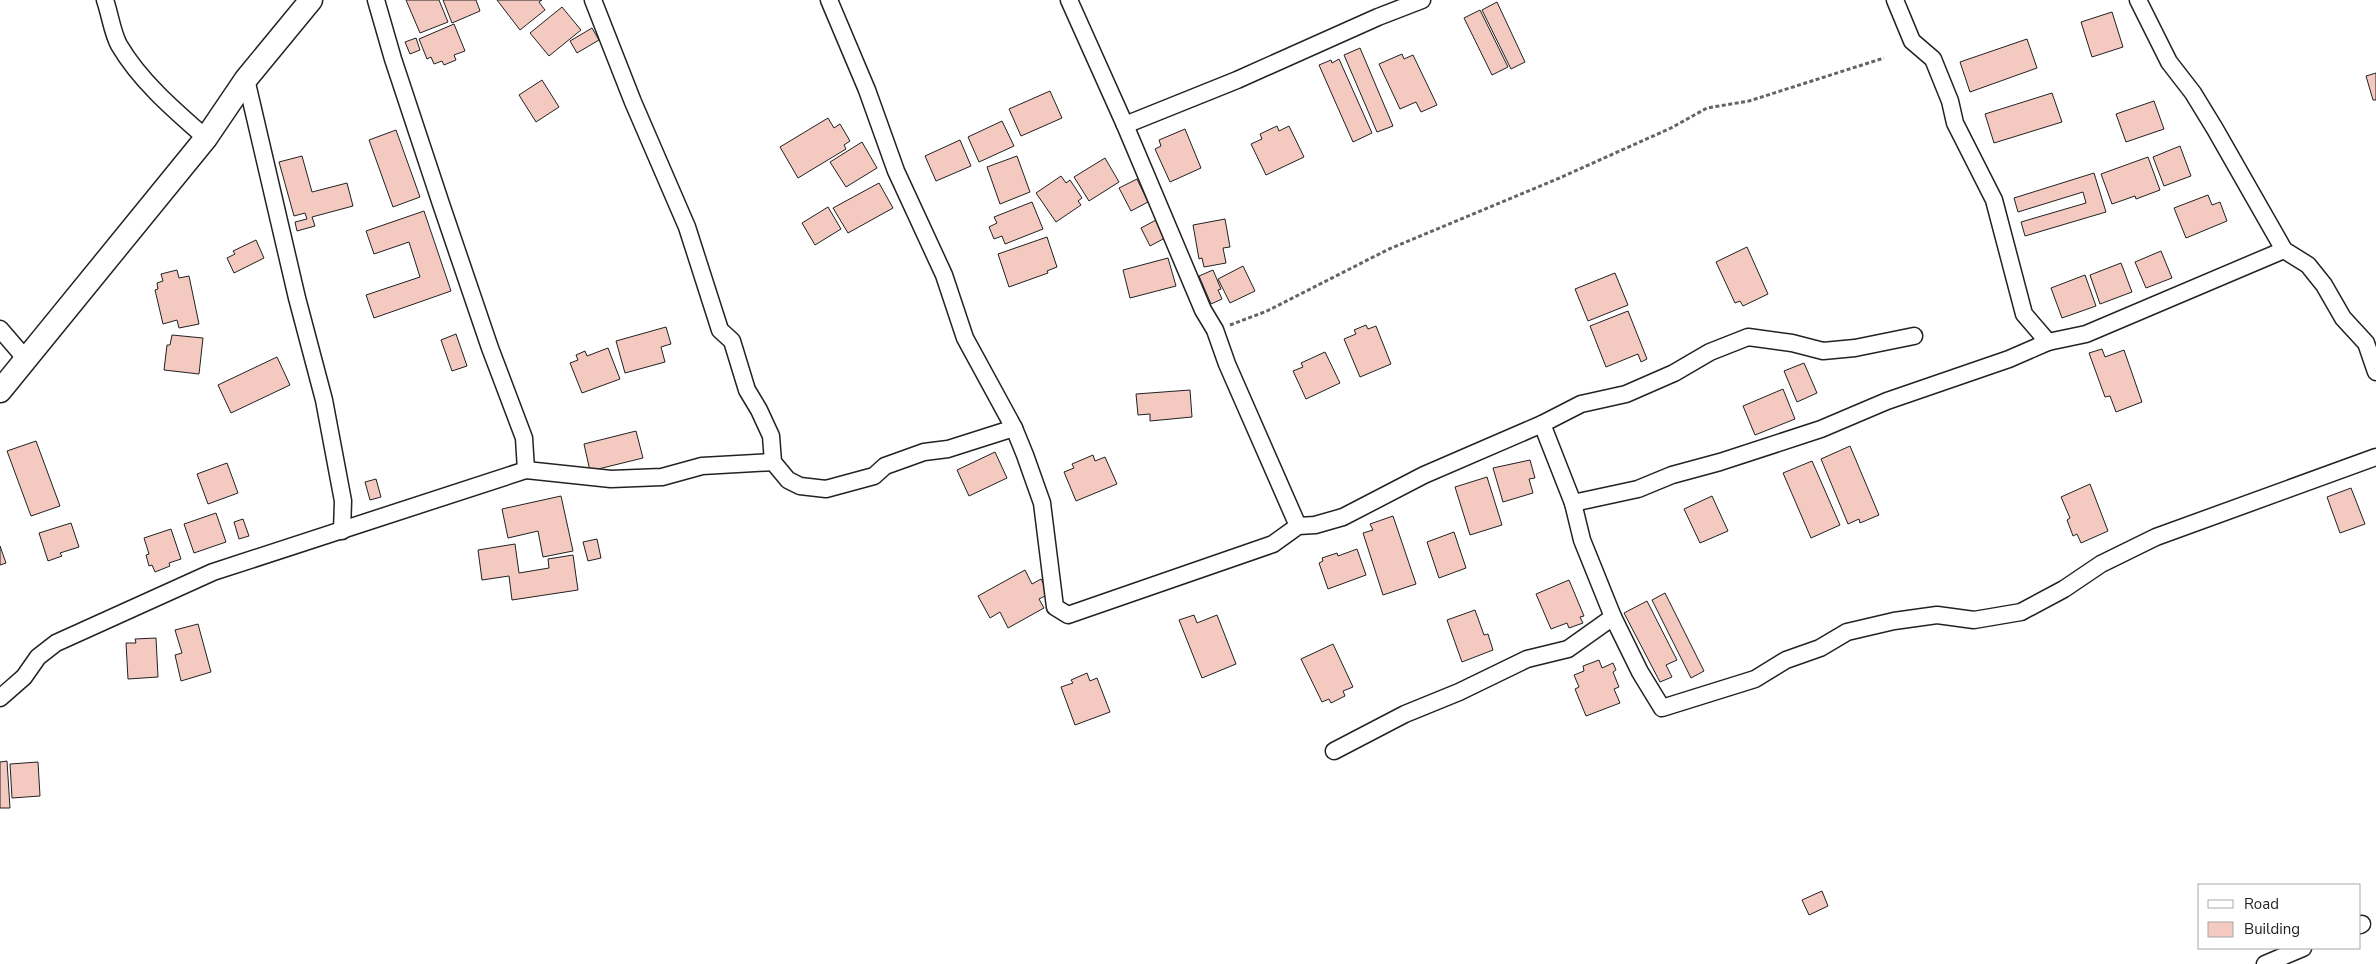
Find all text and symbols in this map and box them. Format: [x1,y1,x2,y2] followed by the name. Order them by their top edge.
[2198,884,2361,949] legend
[2244,894,2279,914] text: Road
[2244,919,2300,939] text: Building

